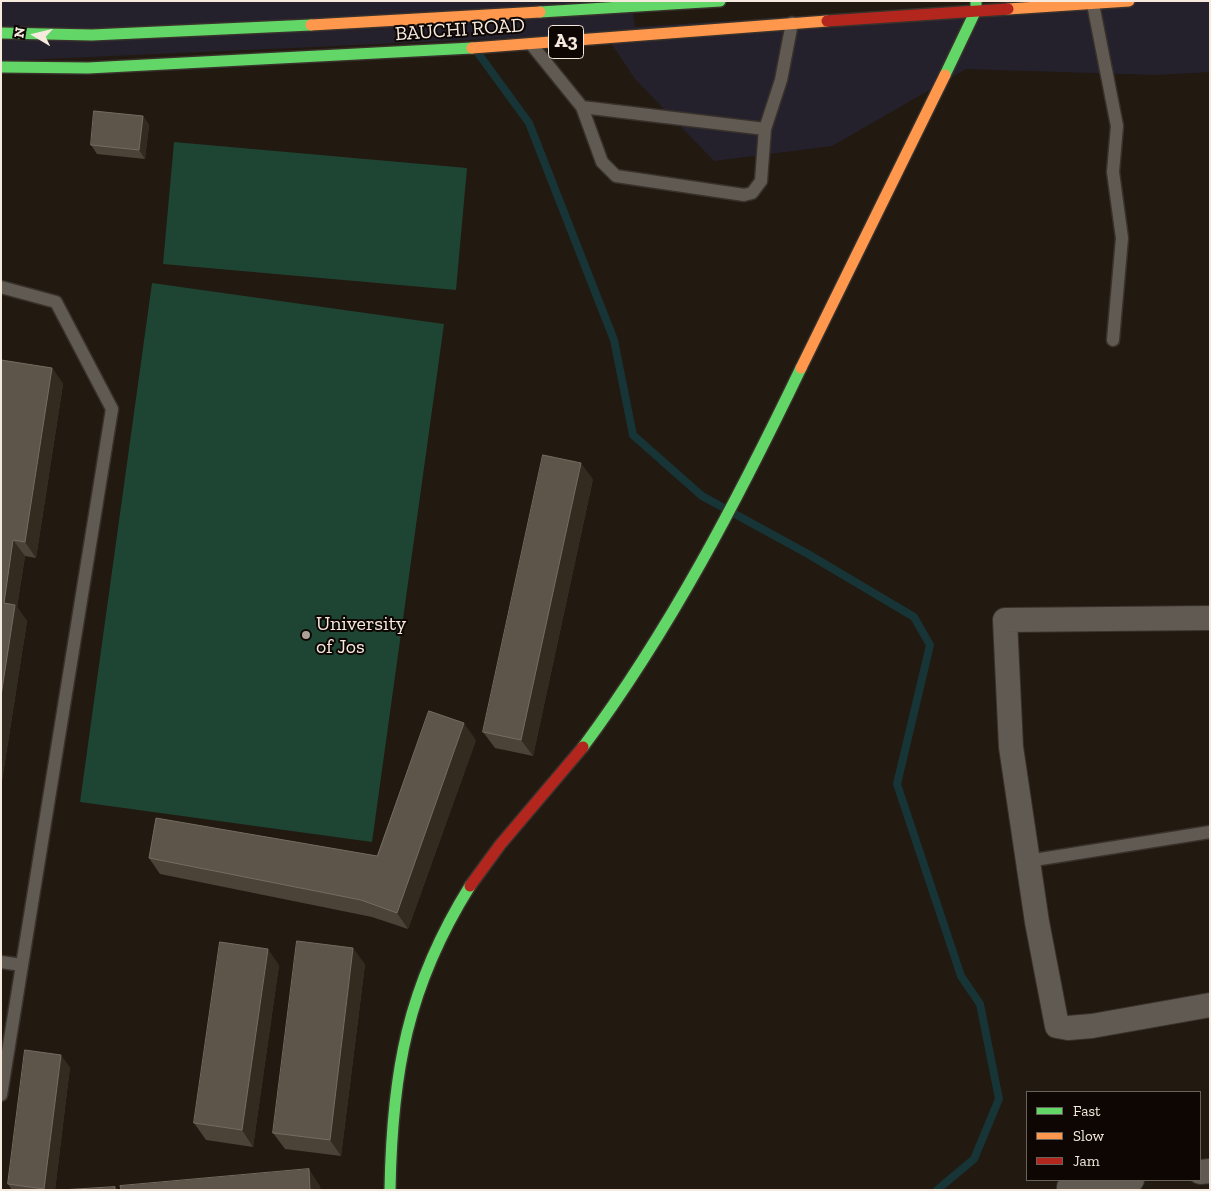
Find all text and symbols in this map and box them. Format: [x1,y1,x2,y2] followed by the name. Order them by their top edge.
[10,10,60,60] north arrow
[394,13,526,47] street label: BAUCHI ROAD
[10,26,29,39] text: N
[548,26,584,58] road number: A3
[316,612,406,659] place label: University of Jos
[300,629,312,641] marker: University of Jos
[1026,1091,1201,1181] legend
[1073,1102,1101,1120] text: Fast
[1073,1127,1104,1145] text: Slow
[1073,1152,1100,1170] text: Jam

